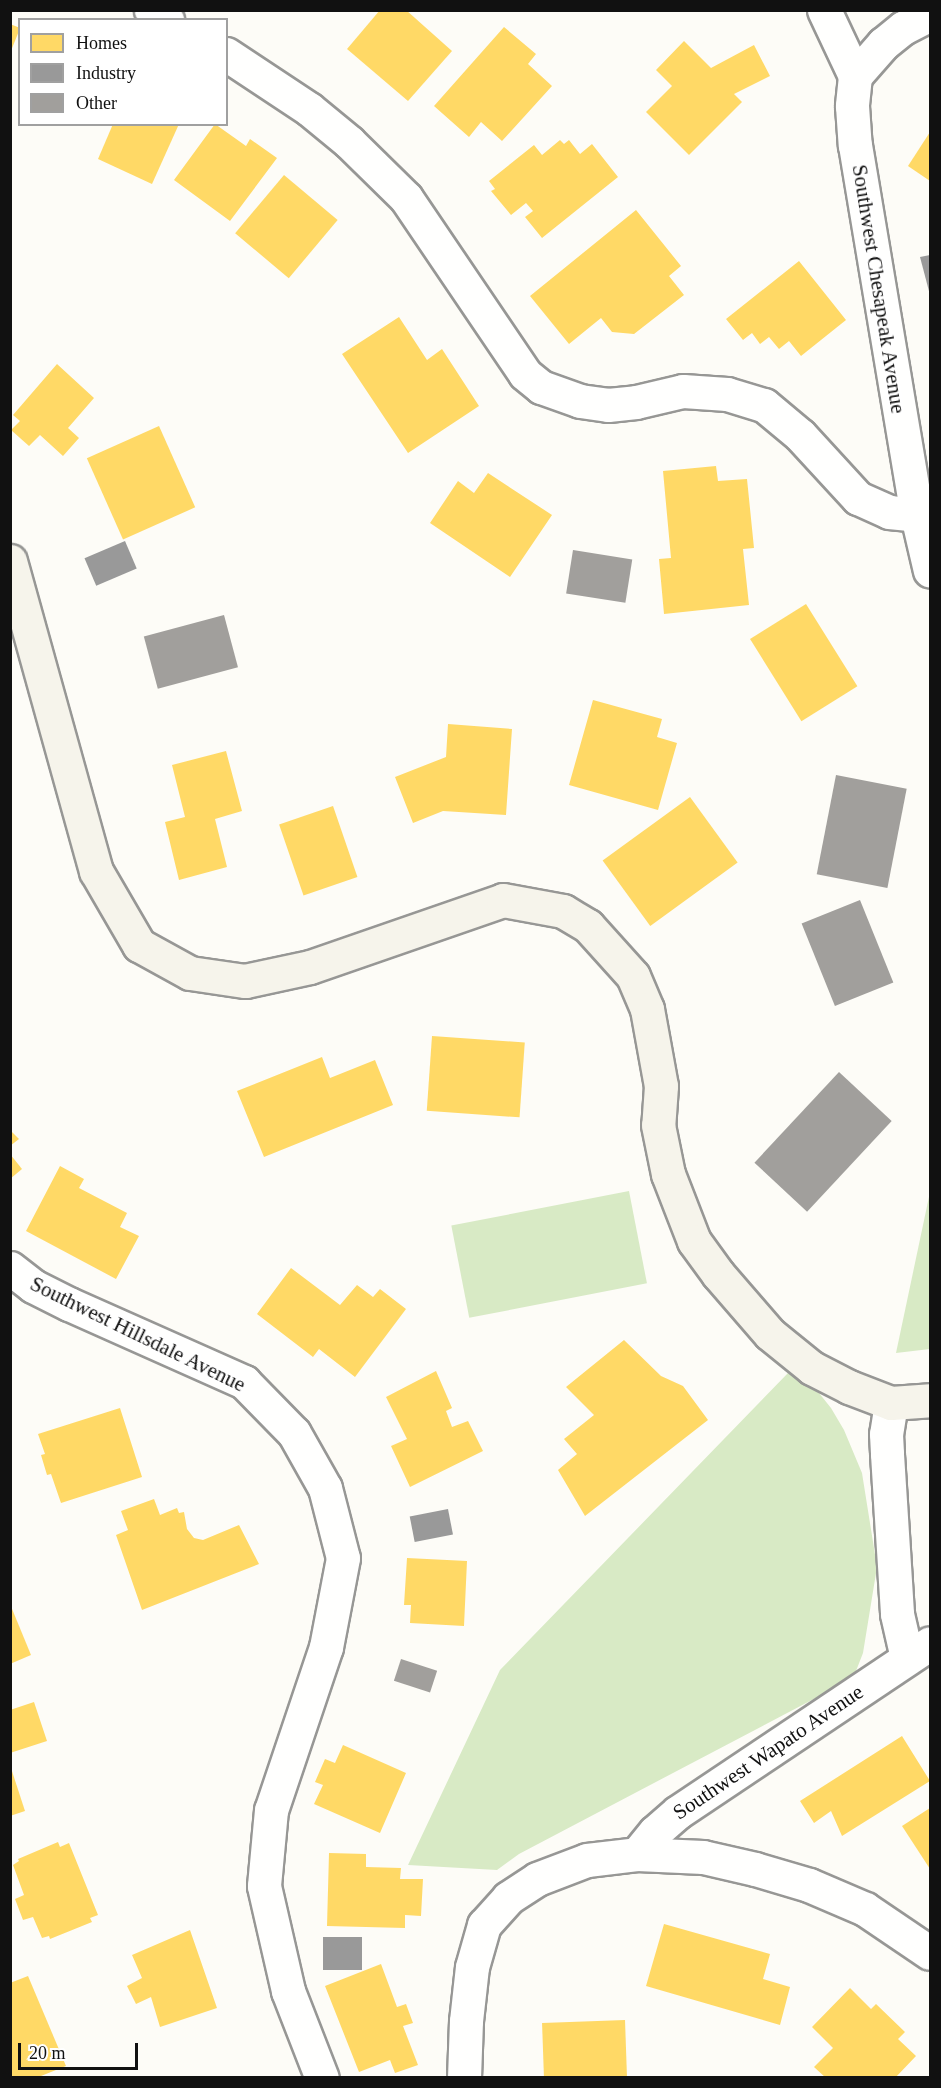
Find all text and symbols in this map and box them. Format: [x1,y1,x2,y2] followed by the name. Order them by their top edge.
[18,18,228,126] legend
[76,33,127,53] text: Homes
[76,63,136,83] text: Industry
[76,93,117,113] text: Other
[847,162,911,416] street label: Southwest Chesapeak Avenue
[26,1271,250,1397] street label: Southwest Hillsdale Avenue
[668,1679,868,1825] street label: Southwest Wapato Avenue
[21,2031,141,2069] scale bar
[29,2043,66,2063] text: 20 m

